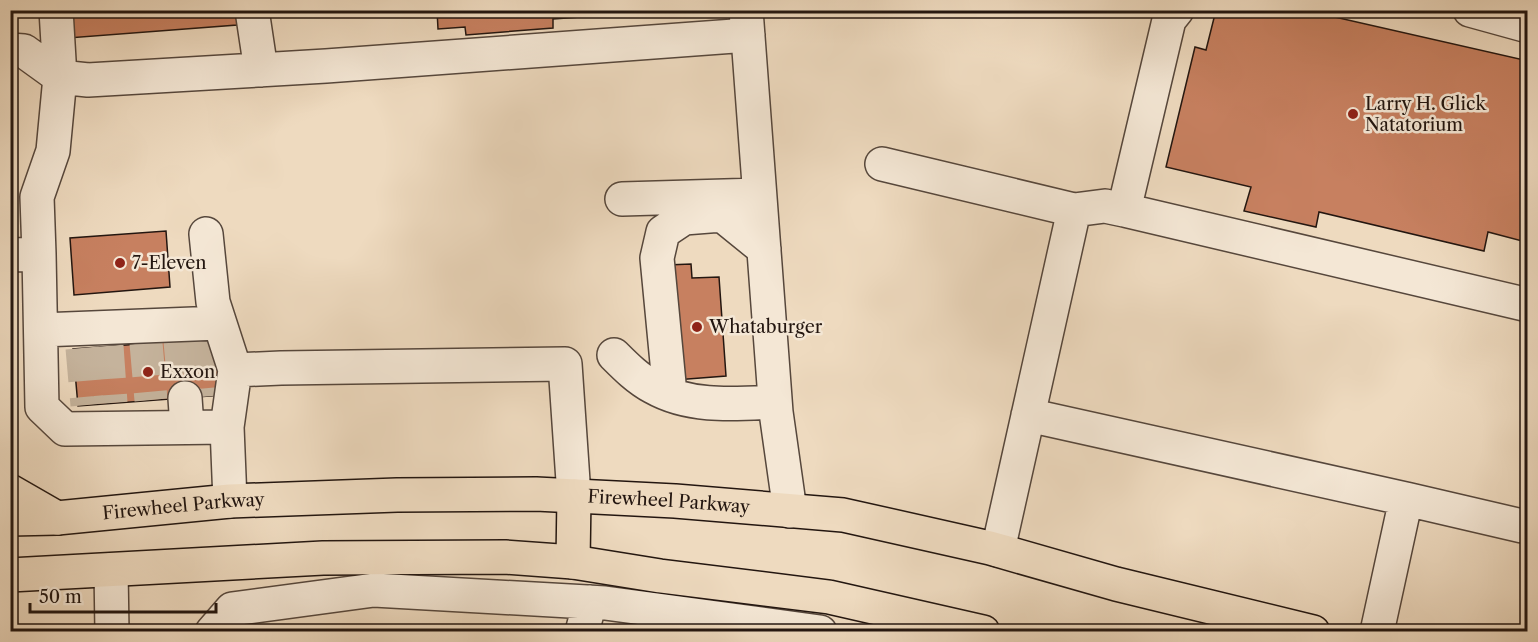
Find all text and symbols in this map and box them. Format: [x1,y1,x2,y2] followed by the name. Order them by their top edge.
[1365,93,1487,136] place label: Larry H. Glick Natatorium
[1346,107,1360,121] marker: Larry H. Glick Natatorium
[132,252,207,274] place label: 7-Eleven
[113,256,127,270] marker: 7-Eleven
[708,316,823,338] place label: Whataburger
[690,320,704,334] marker: Whataburger
[160,361,215,383] place label: Exxon
[141,365,155,379] marker: Exxon
[587,486,752,518] street label: Firewheel Parkway
[101,489,266,524] street label: Firewheel Parkway
[30,576,216,614] scale bar
[39,586,82,608] text: 50 m

